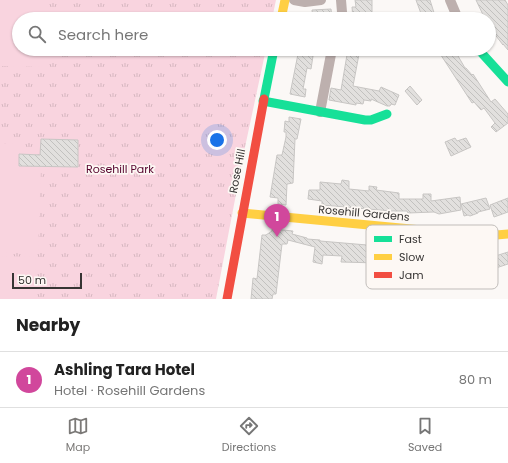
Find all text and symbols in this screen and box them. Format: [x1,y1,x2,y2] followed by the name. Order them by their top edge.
[12,12,496,56] search box
[26,23,48,45] icon: search
[58,24,148,45] text: Search here
[207,130,227,150] your location
[225,147,249,195] street label: Rose Hill
[86,161,154,177] park label: Rosehill Park
[318,201,411,225] street label: Rosehill Gardens
[264,204,290,237] pin: 1
[366,225,498,289] legend
[399,231,422,247] text: Fast
[399,249,424,265] text: Slow
[399,267,424,283] text: Jam
[12,271,82,290] scale bar
[18,272,46,288] text: 50 m
[16,313,80,337] text: Nearby
[54,359,195,380] text: Ashling Tara Hotel
[27,370,31,389] text: 1
[459,370,492,389] text: 80 m
[54,381,205,400] text: Hotel · Rosehill Gardens
[66,415,90,456] tab: Map
[222,415,276,456] tab: Directions
[408,415,442,456] tab: Saved

